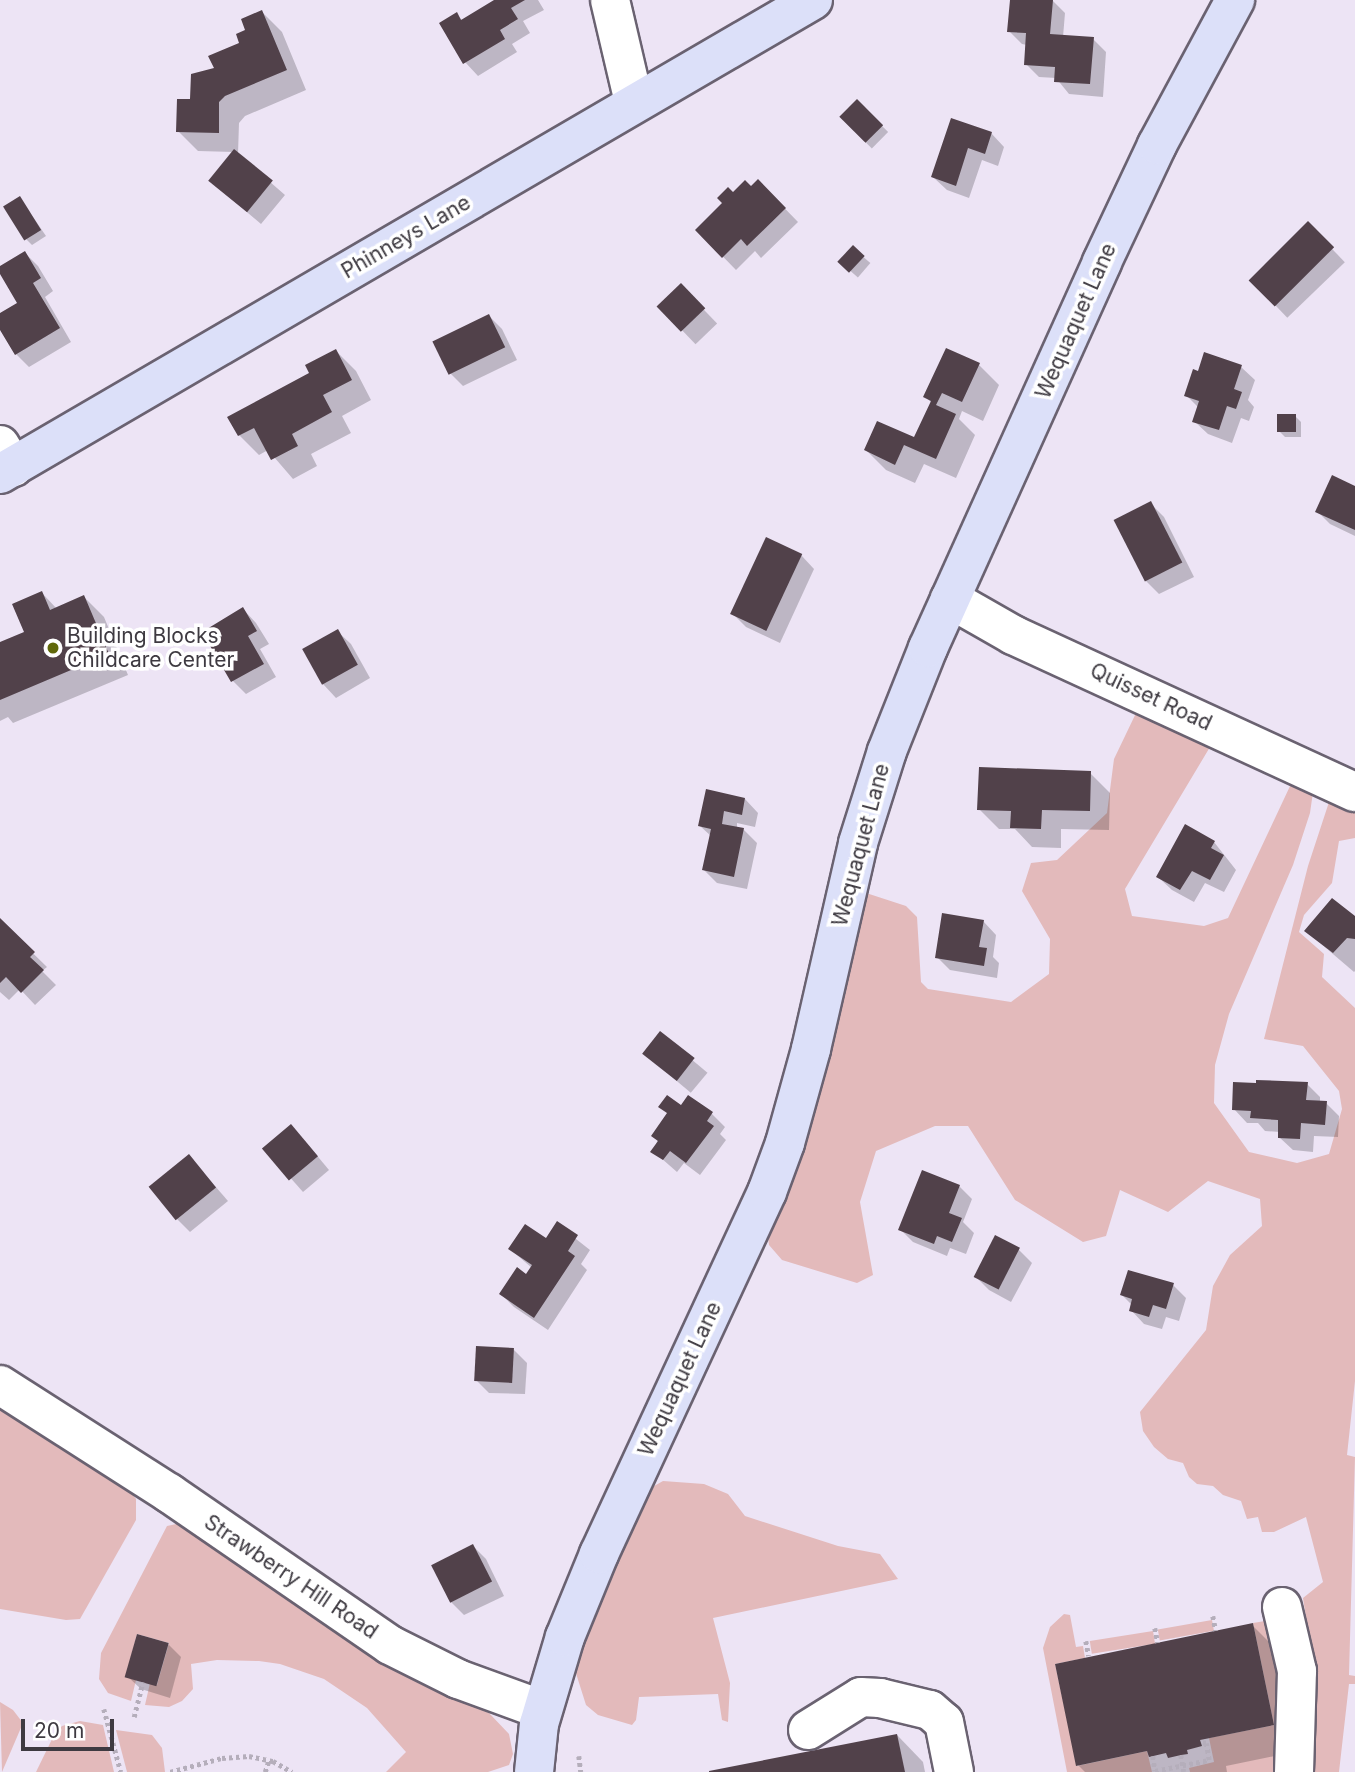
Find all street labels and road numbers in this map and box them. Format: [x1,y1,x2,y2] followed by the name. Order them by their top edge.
[337,190,475,284] street label: Phinneys Lane
[1030,239,1122,403] street label: Wequaquet Lane
[1086,658,1216,736] street label: Quisset Road
[827,761,895,929] street label: Wequaquet Lane
[633,1298,727,1460] street label: Wequaquet Lane
[199,1510,383,1644] street label: Strawberry Hill Road

